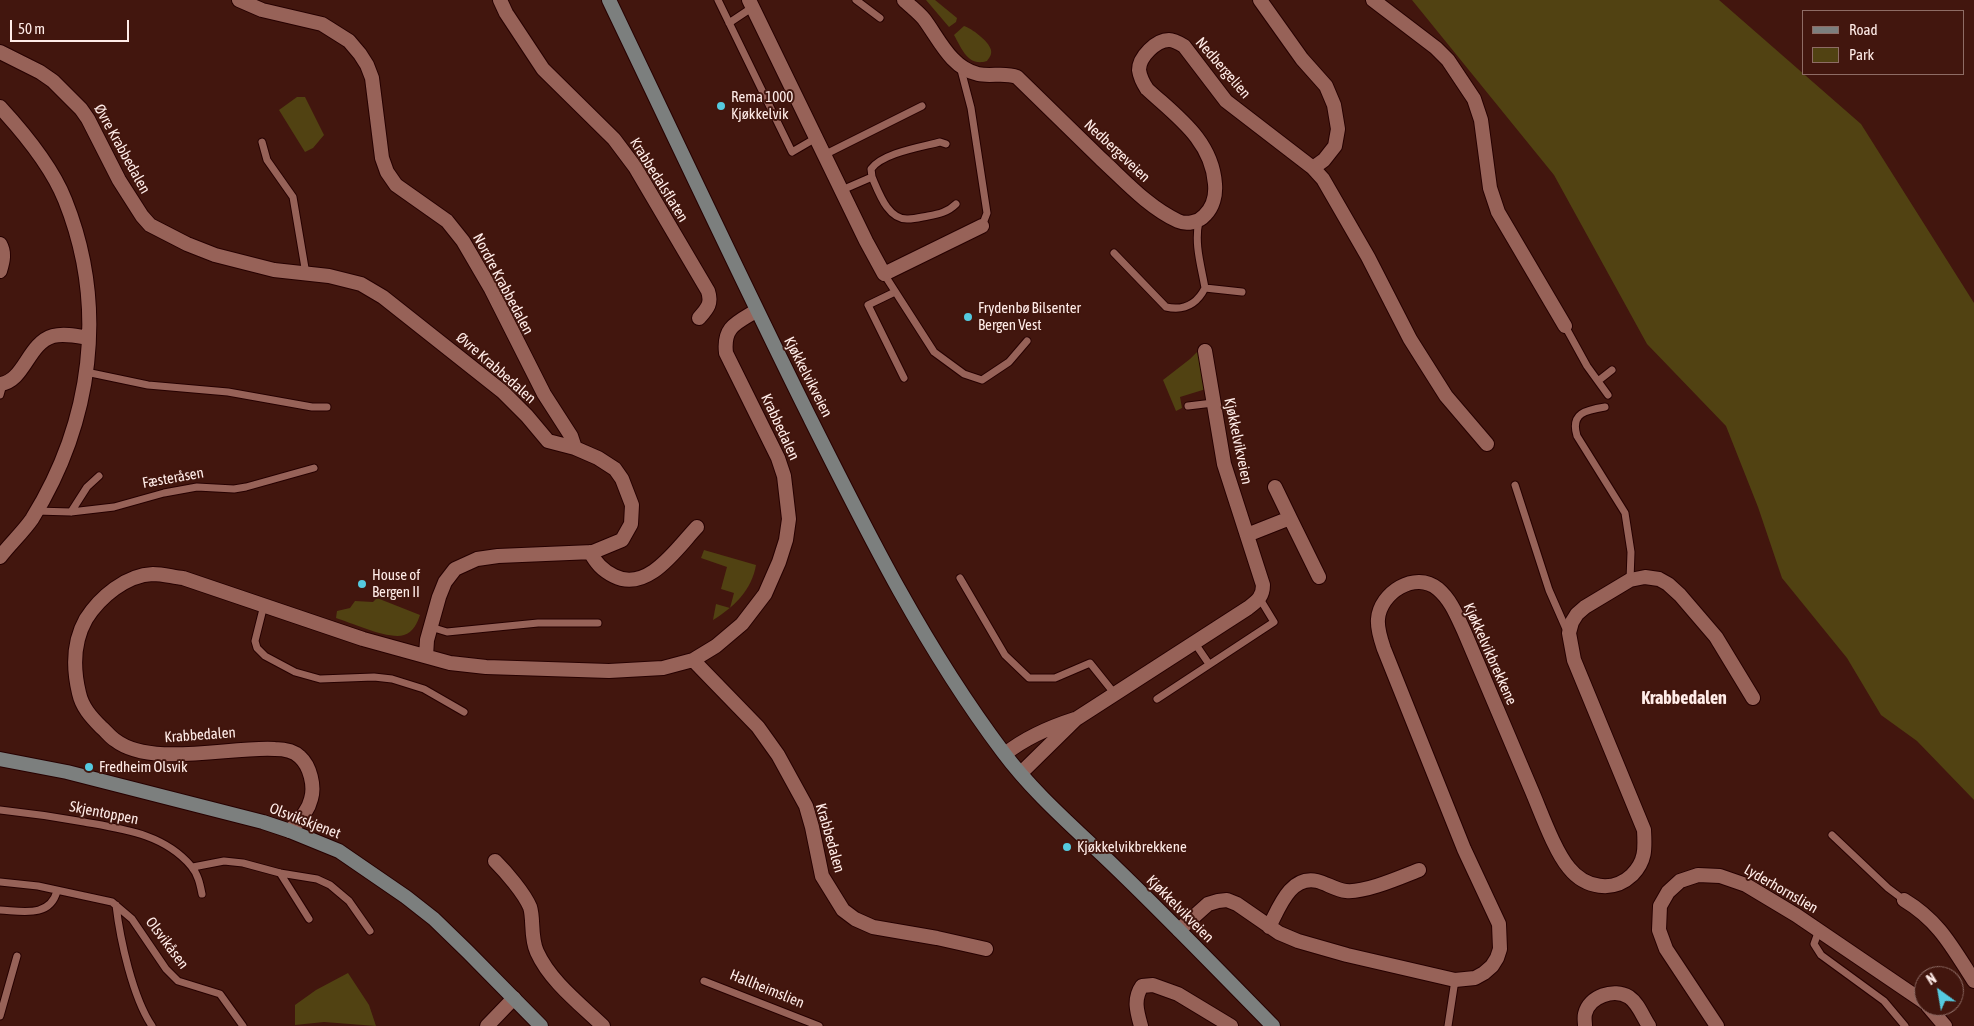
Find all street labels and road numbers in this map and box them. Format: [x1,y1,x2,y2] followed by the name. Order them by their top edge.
[1192,34,1254,102] street label: Nedbergelien
[90,101,154,197] street label: Øvre Krabbedalen
[1080,116,1154,186] street label: Nedbergeveien
[626,134,692,226] street label: Krabbedalsflaten
[469,230,537,338] street label: Nordre Krabbedalen
[452,329,540,407] street label: Øvre Krabbedalen
[780,334,836,420] street label: Kjøkkelvikveien
[757,391,803,463] street label: Krabbedalen
[1220,396,1256,486] street label: Kjøkkelvikveien
[141,464,205,492] street label: Fæsteråsen
[1459,600,1521,708] street label: Kjøkkelvikbrekkene
[164,724,236,746] street label: Krabbedalen
[68,797,140,829] street label: Skjentoppen
[267,799,343,843] street label: Olsvikskjenet
[812,801,848,875] street label: Krabbedalen
[1741,861,1821,917] street label: Lyderhornslien
[1143,872,1217,946] street label: Kjøkkelvikveien
[142,913,192,973] street label: Olsvikåsen
[727,966,807,1012] street label: Hallheimslien

